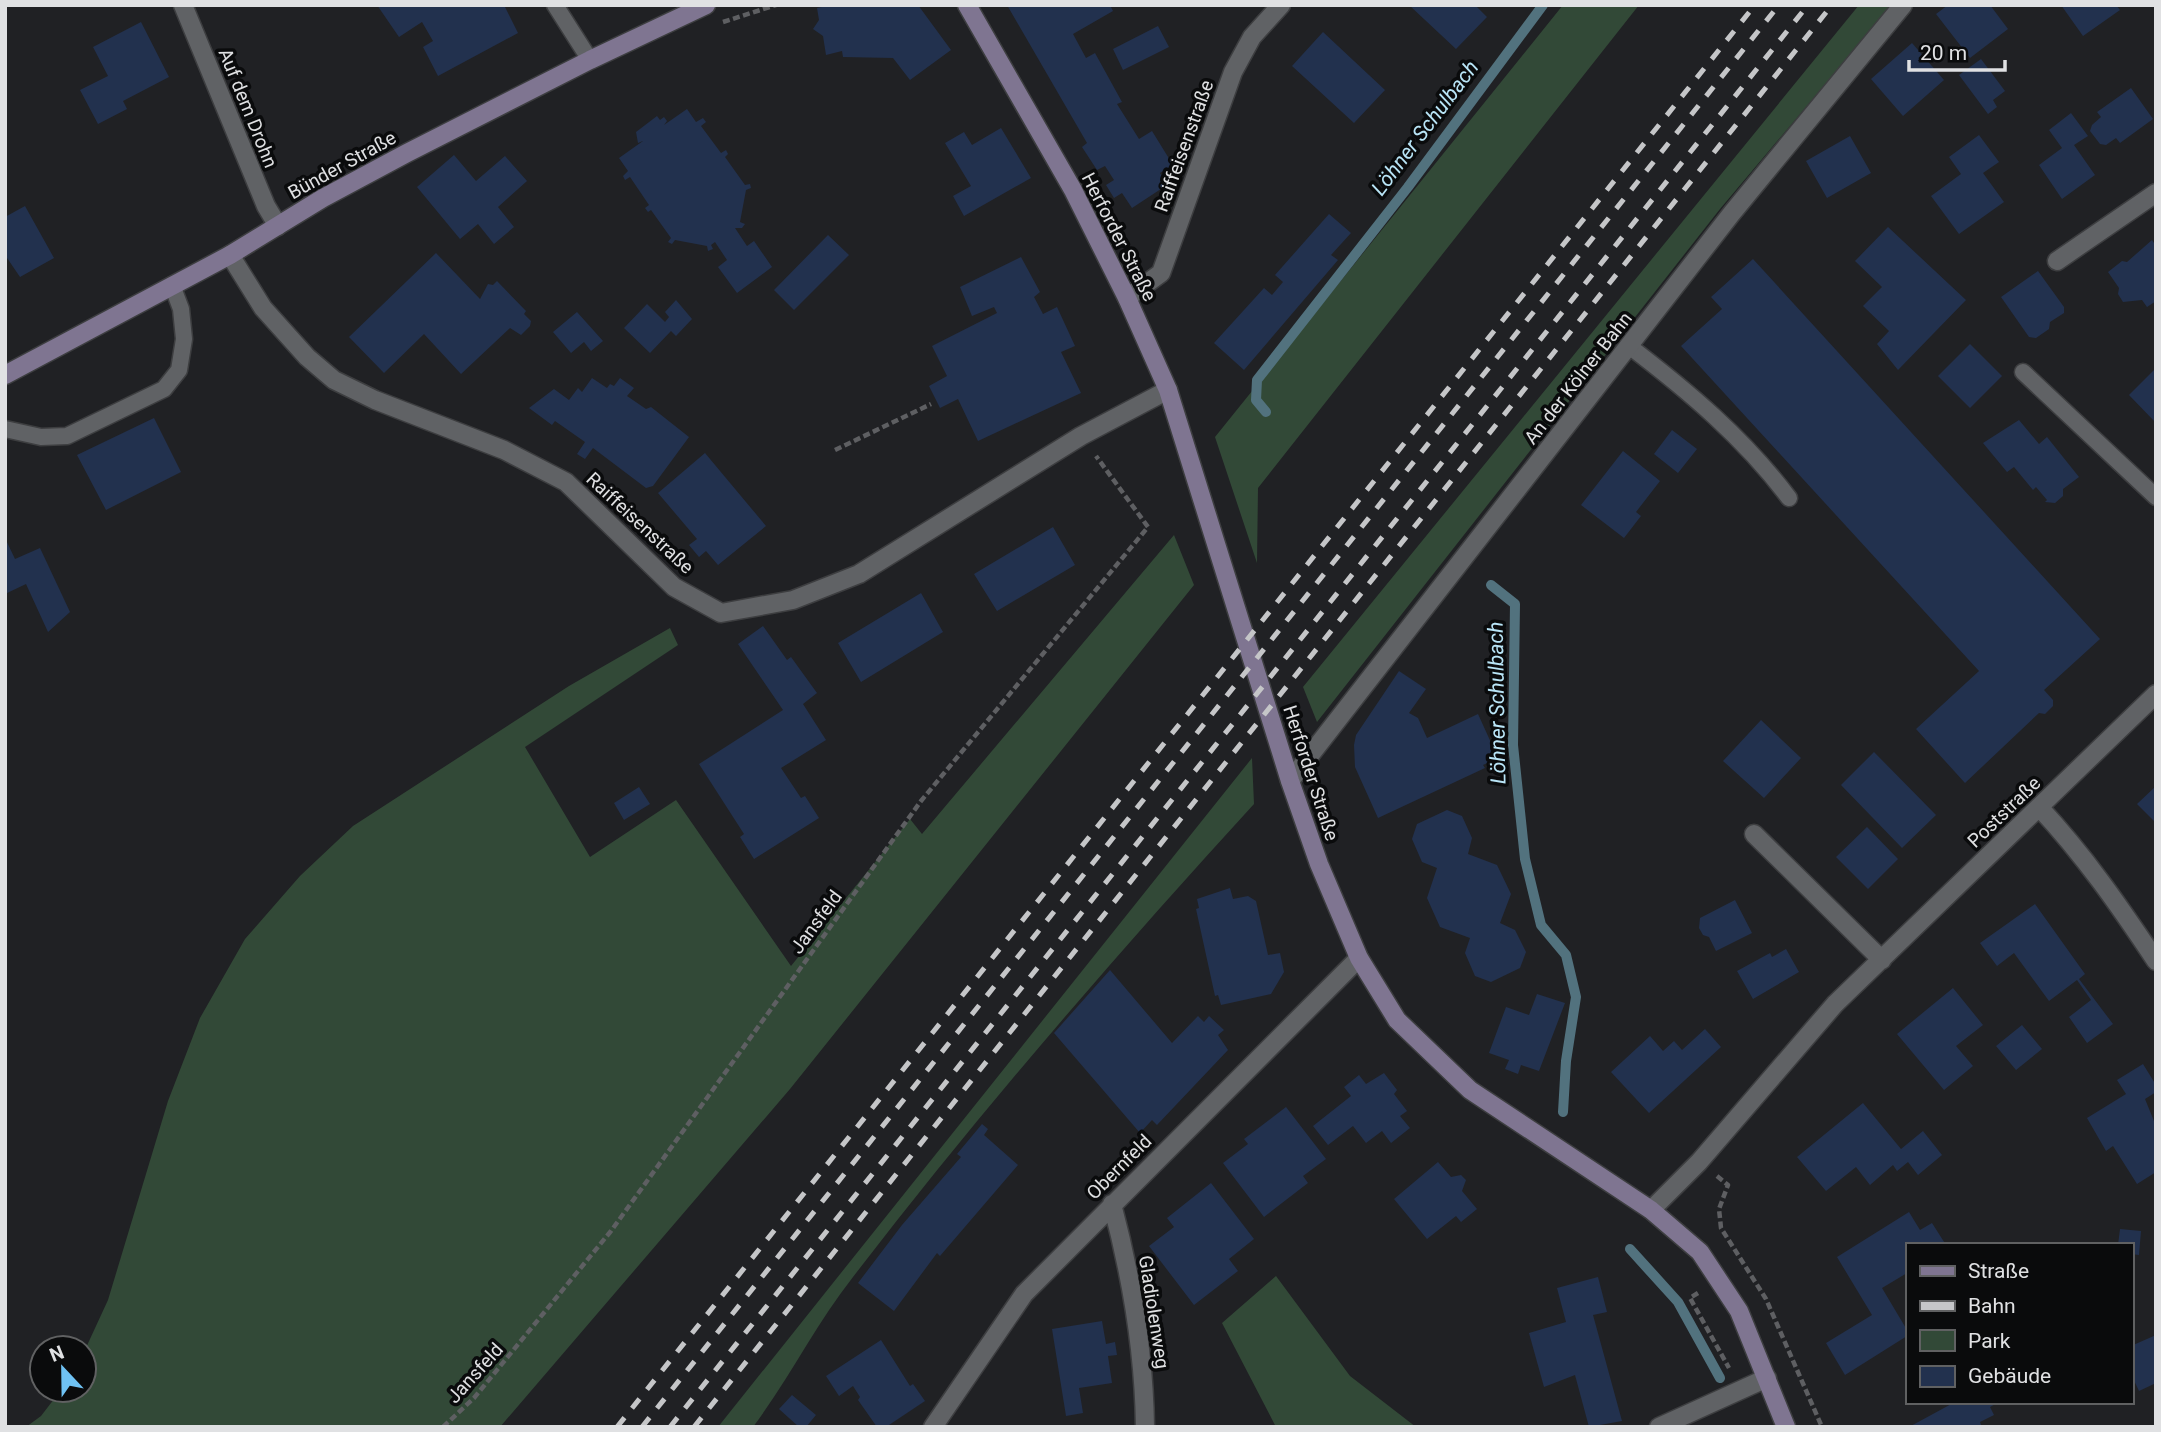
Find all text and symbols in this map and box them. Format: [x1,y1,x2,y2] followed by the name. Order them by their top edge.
[1909,28,2005,72] scale bar
[1920,41,1967,65] text: 20 m
[214,45,282,171] street label: Auf dem Drohn
[1367,56,1483,200] water label: Löhner Schulbach
[1150,77,1218,215] street label: Raiffeisenstraße
[284,126,400,204] street label: Bünder Straße
[1077,169,1161,305] street label: Herforder Straße
[1519,307,1637,449] street label: An der Kölner Bahn
[581,467,699,579] street label: Raiffeisenstraße
[1484,622,1510,784] water label: Löhner Schulbach
[1278,702,1344,844] street label: Herforder Straße
[1963,772,2045,852] street label: Poststraße
[785,886,847,958] street label: Jansfeld
[1082,1130,1156,1204] street label: Obernfeld
[1906,1243,2133,1404] legend
[1134,1254,1174,1370] street label: Gladiolenweg
[1968,1259,2029,1283] text: Straße
[1968,1294,2016,1318] text: Bahn
[1968,1329,2011,1353] text: Park
[28,1334,98,1404] north arrow
[442,1338,508,1408] street label: Jansfeld
[46,1341,67,1367] text: N
[1968,1364,2051,1388] text: Gebäude

